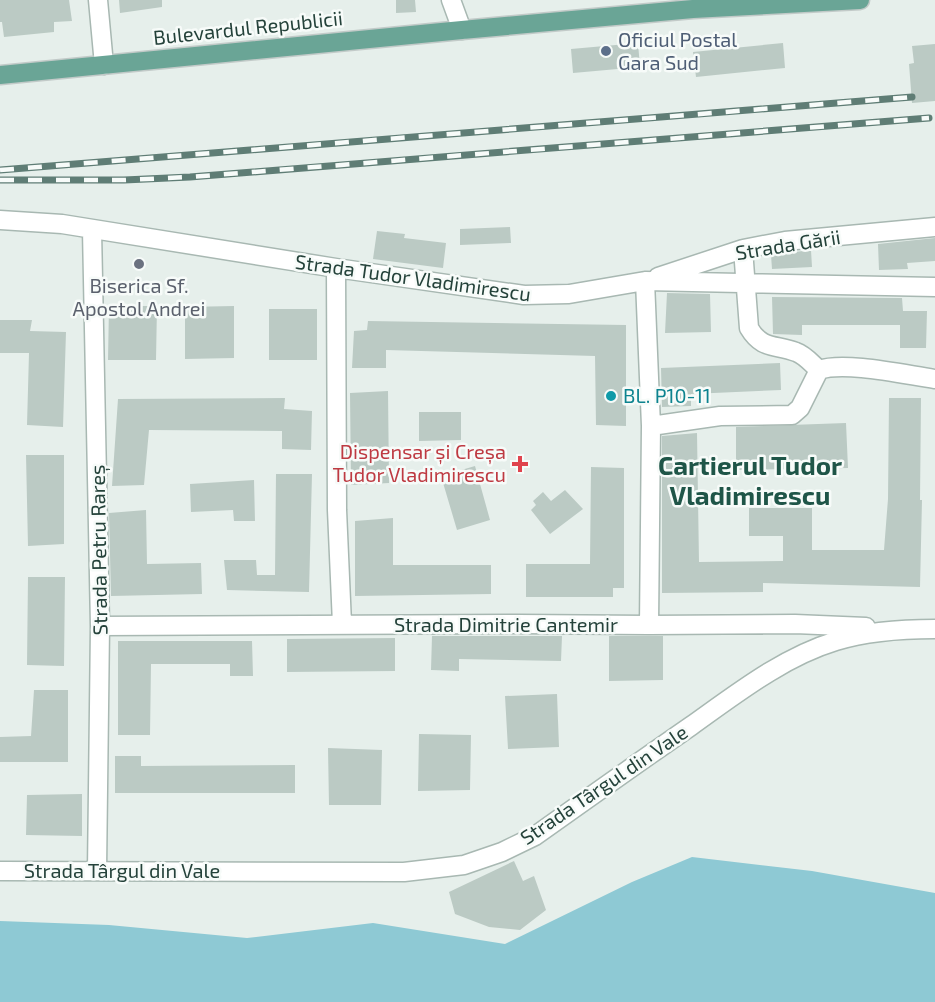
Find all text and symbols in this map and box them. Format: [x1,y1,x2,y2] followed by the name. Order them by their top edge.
[152,5,344,49] street label: Bulevardul Republicii
[618,27,737,74] place label: Oficiul Postal Gara Sud
[599,44,613,58] marker: Oficiul Postal Gara Sud
[734,224,842,264] street label: Strada Gării
[294,249,532,305] street label: Strada Tudor Vladimirescu
[132,257,146,271] marker: Biserica Sf. Apostol Andrei
[73,273,205,320] place label: Biserica Sf. Apostol Andrei
[623,383,711,407] place label: BL. P10-11
[604,389,618,403] marker: BL. P10-11
[333,439,506,486] place label: Dispensar și Creșa Tudor Vladimirescu
[658,449,842,510] district label: Cartierul Tudor Vladimirescu
[511,455,529,473] marker: Dispensar și Creșa Tudor Vladimirescu
[85,465,113,635] street label: Strada Petru Rareș
[394,612,618,636] street label: Strada Dimitrie Cantemir
[515,719,692,849] street label: Strada Târgul din Vale
[24,858,220,882] street label: Strada Târgul din Vale

